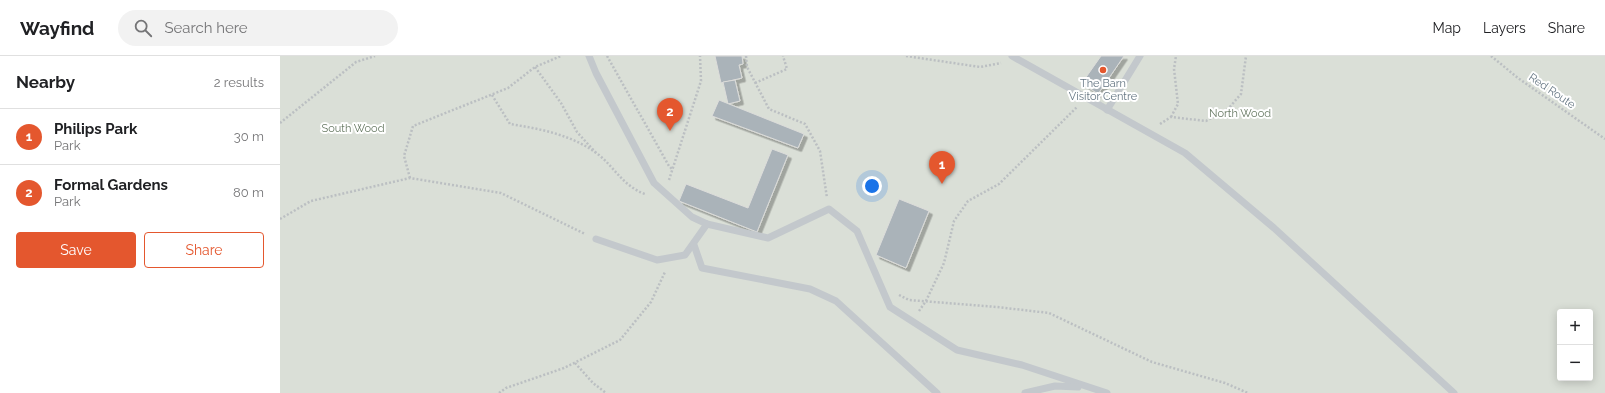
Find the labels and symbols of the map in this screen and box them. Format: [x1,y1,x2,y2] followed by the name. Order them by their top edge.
[1098,65,1108,75] marker: The Barn Visitor Centre
[1526,71,1578,112] street label: Red Route
[1069,77,1138,103] place label: The Barn Visitor Centre
[657,98,683,131] pin: 2
[1209,107,1271,120] park label: North Wood
[322,122,385,135] park label: South Wood
[929,151,955,184] pin: 1
[862,176,882,196] your location

